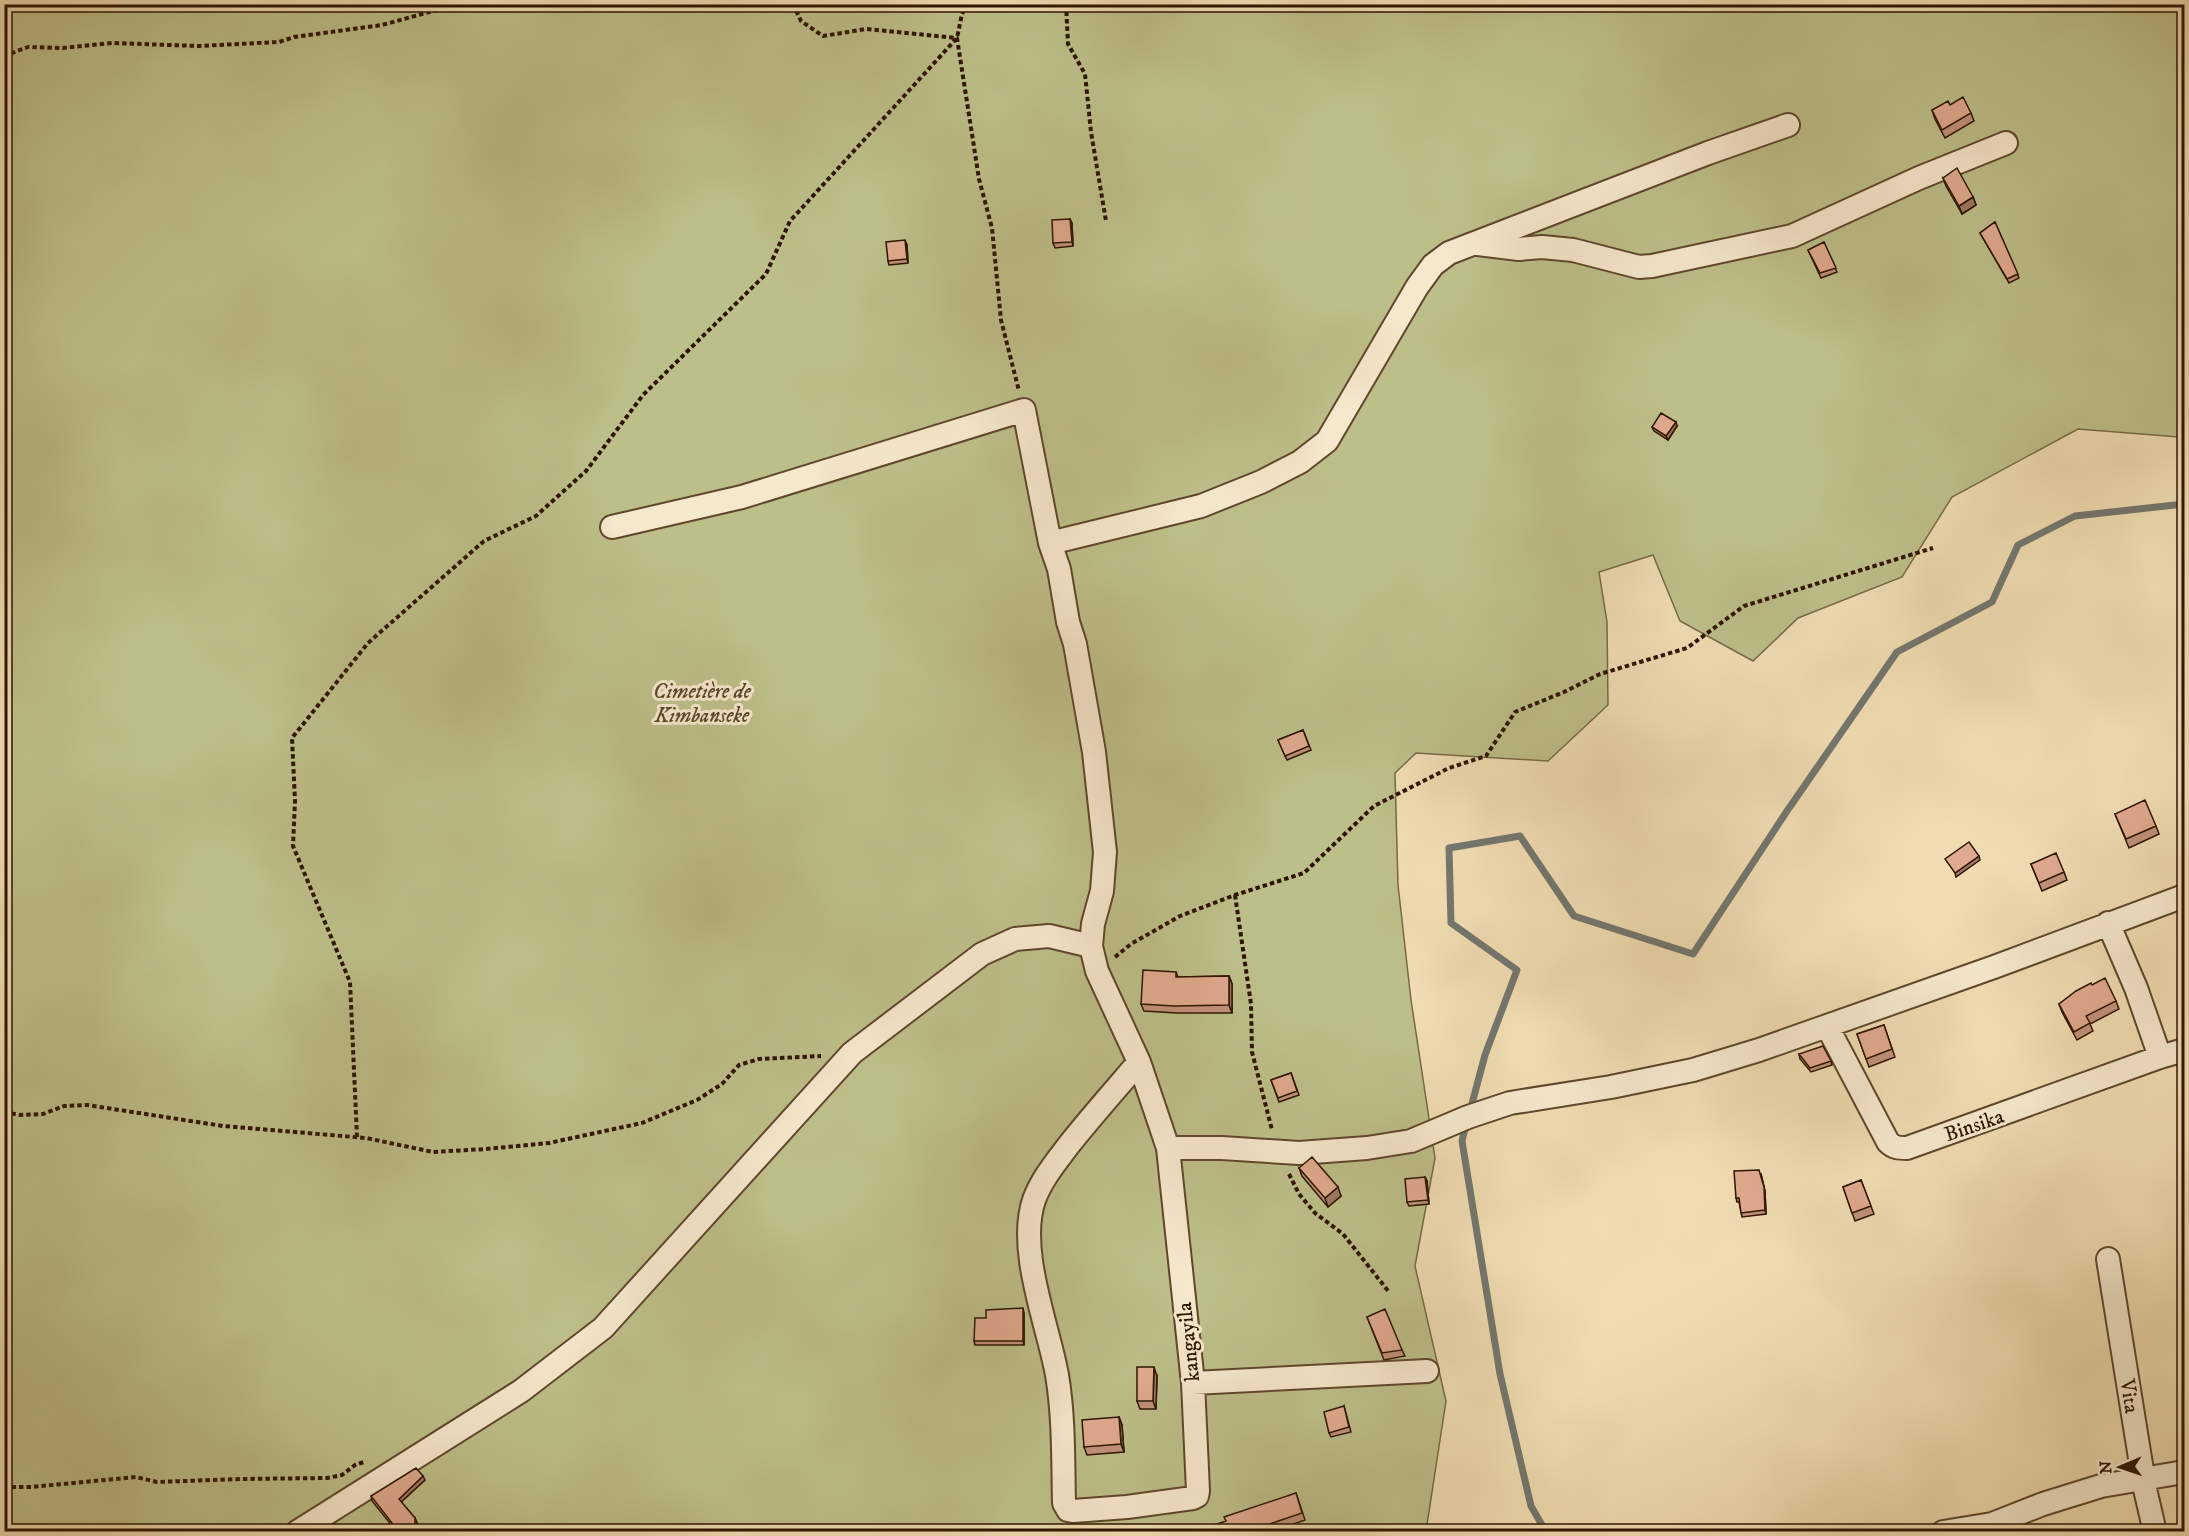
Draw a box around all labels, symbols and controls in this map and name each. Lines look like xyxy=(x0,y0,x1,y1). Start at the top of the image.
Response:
park label: Cimetière de Kimbanseke xyxy=(653,679,752,729)
street label: Binsika xyxy=(1941,1104,2008,1148)
street label: kangayila xyxy=(1172,1301,1206,1383)
street label: Vita xyxy=(2113,1376,2145,1415)
north arrow xyxy=(2090,1437,2150,1497)
text: N xyxy=(2096,1461,2116,1474)

